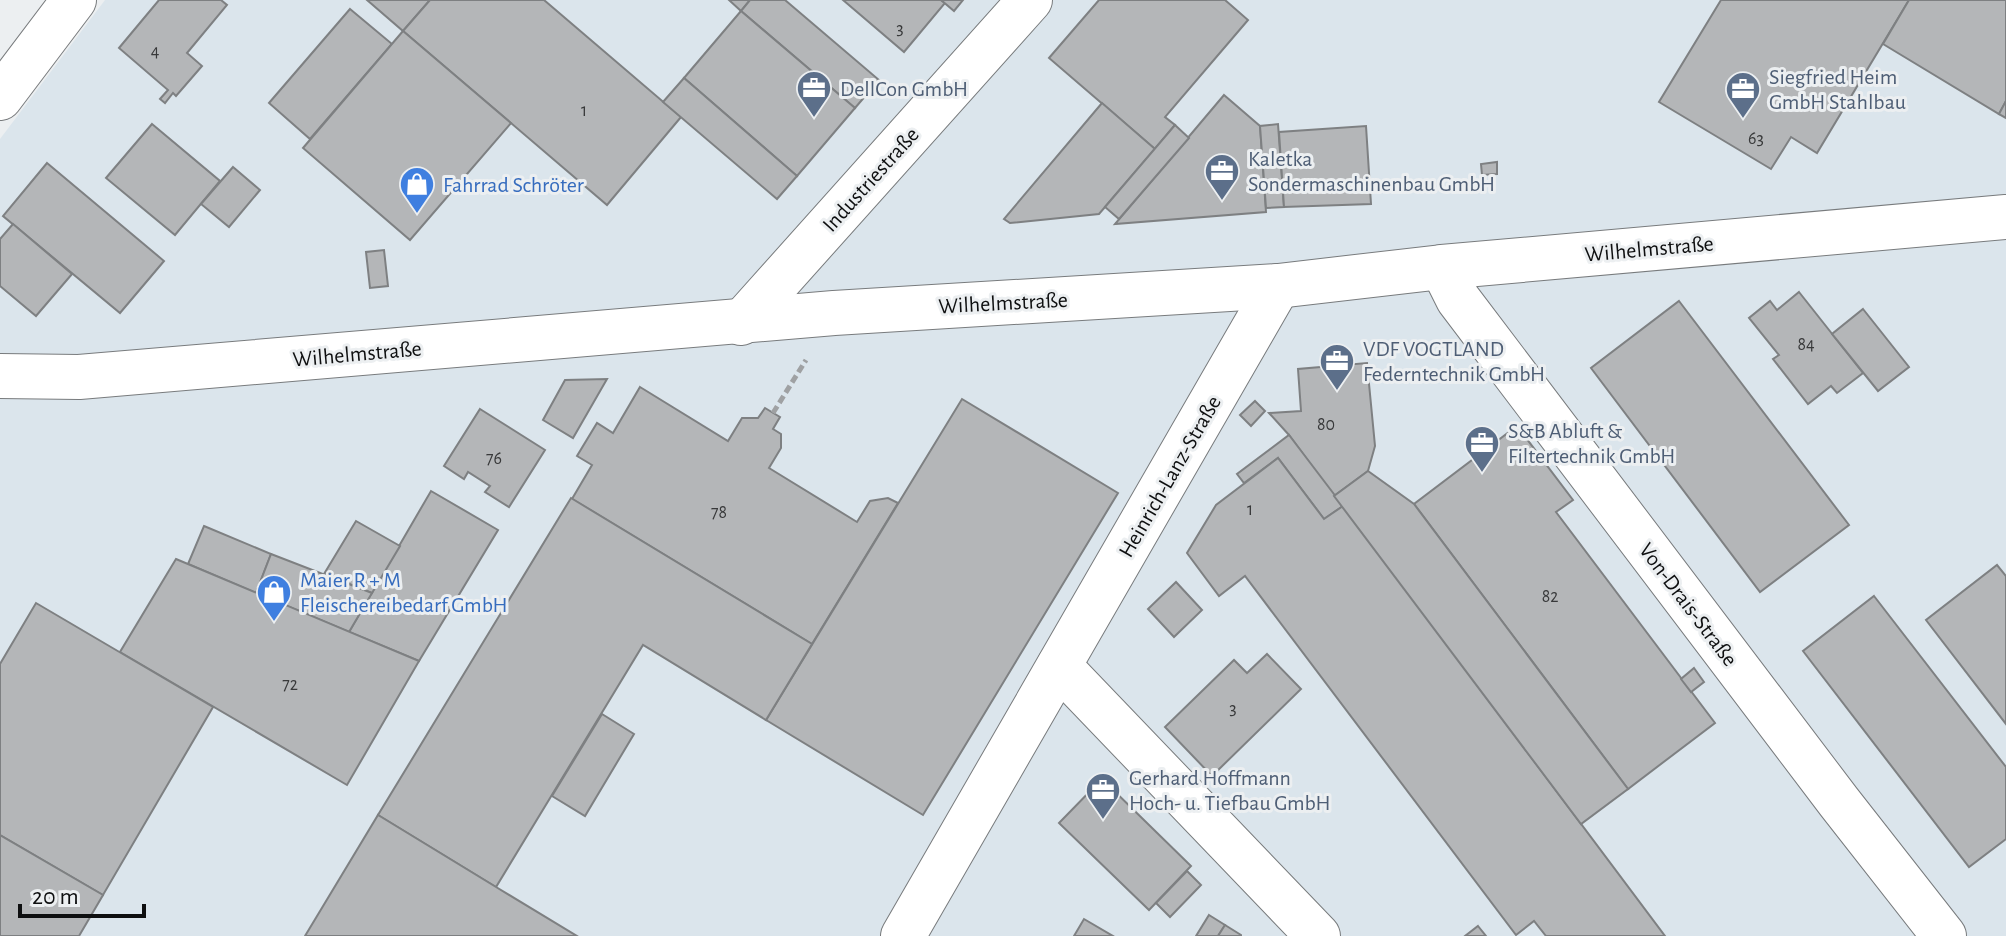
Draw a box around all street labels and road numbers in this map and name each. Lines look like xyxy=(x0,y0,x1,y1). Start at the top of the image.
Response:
street label: Industriestraße xyxy=(818,123,923,236)
street label: Wilhelmstraße xyxy=(1584,232,1715,266)
street label: Wilhelmstraße xyxy=(938,289,1068,317)
street label: Wilhelmstraße xyxy=(292,337,423,371)
street label: Heinrich-Lanz-Straße xyxy=(1115,392,1225,561)
street label: Von-Drais-Straße xyxy=(1635,539,1741,670)

